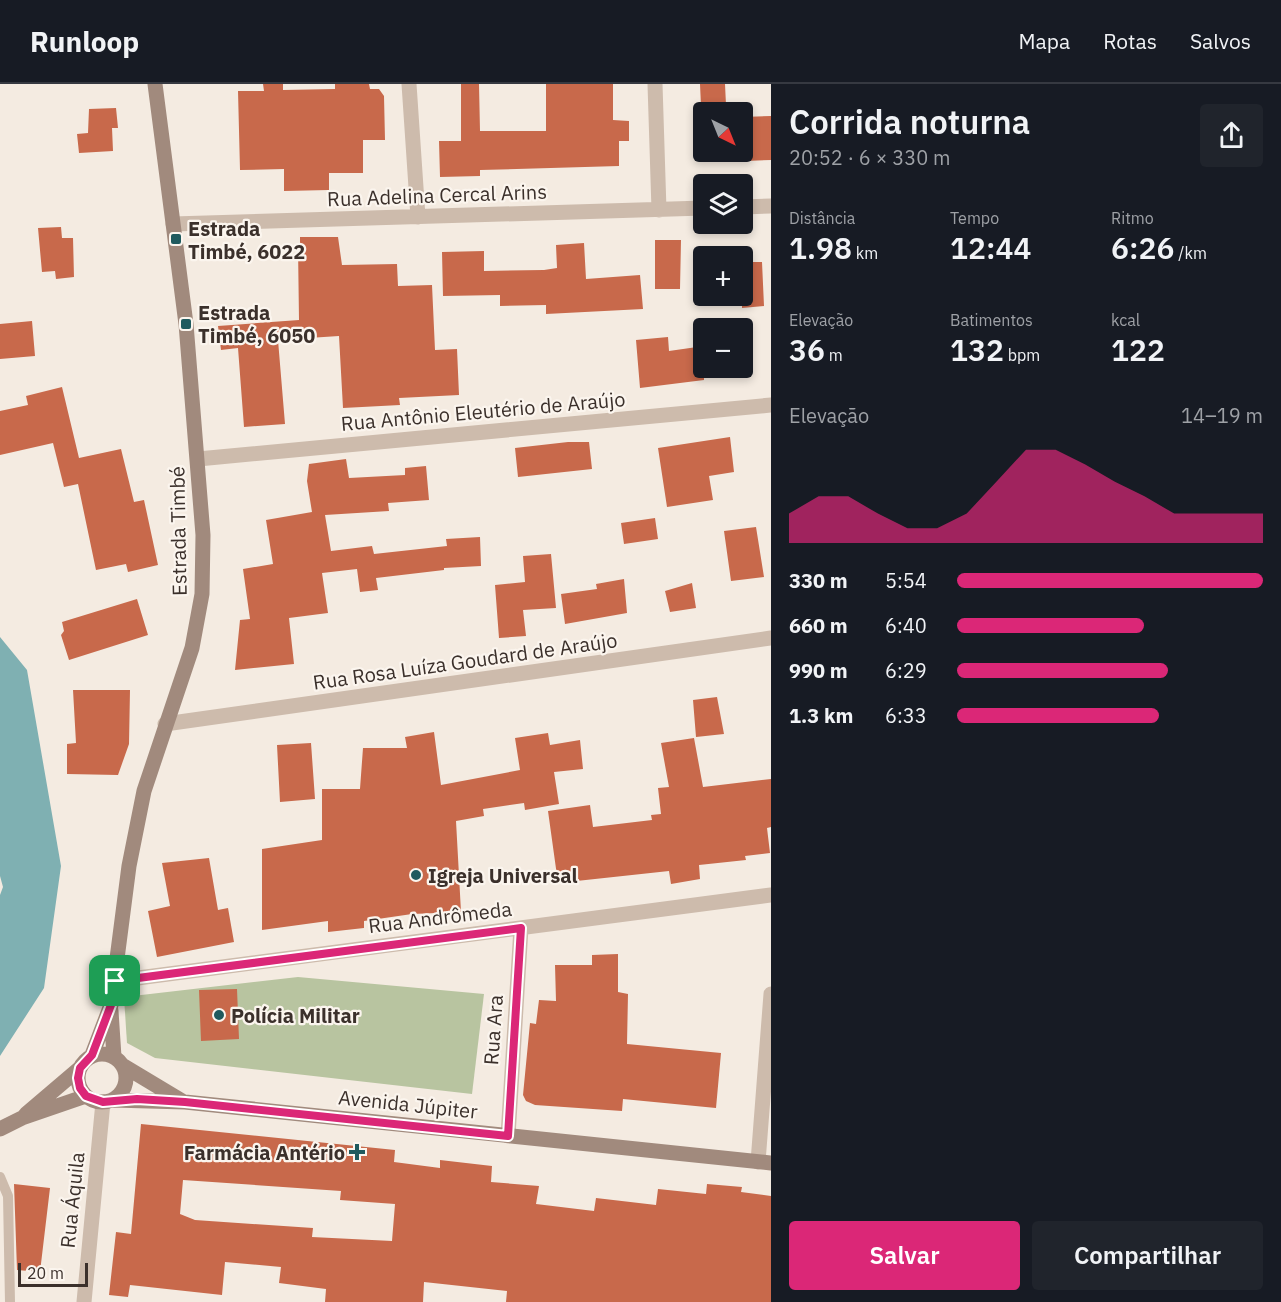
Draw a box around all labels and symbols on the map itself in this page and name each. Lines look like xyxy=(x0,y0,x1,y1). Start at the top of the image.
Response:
north arrow xyxy=(693,102,753,162)
street label: Rua Adelina Cercal Arins xyxy=(327,178,547,212)
place label: Estrada Timbé, 6022 xyxy=(188,215,305,265)
marker: Estrada Timbé, 6022 xyxy=(169,232,183,246)
place label: Estrada Timbé, 6050 xyxy=(198,299,315,349)
marker: Estrada Timbé, 6050 xyxy=(179,317,193,331)
street label: Rua Antônio Eleutério de Araújo xyxy=(340,385,626,437)
street label: Estrada Timbé xyxy=(163,466,193,596)
street label: Rua Rosa Luíza Goudard de Araújo xyxy=(311,626,619,696)
place label: Igreja Universal xyxy=(428,862,578,889)
marker: Igreja Universal xyxy=(409,868,423,882)
street label: Rua Andrômeda xyxy=(367,895,514,939)
pin xyxy=(89,955,140,1006)
street label: Rua Ara xyxy=(477,994,509,1066)
place label: Polícia Militar xyxy=(231,1002,360,1029)
marker: Polícia Militar xyxy=(212,1008,226,1022)
street label: Avenida Júpiter xyxy=(337,1083,479,1125)
place label: Farmácia Antério xyxy=(184,1139,345,1166)
marker: Farmácia Antério xyxy=(350,1145,364,1159)
street label: Rua Áquila xyxy=(54,1150,91,1249)
scale bar xyxy=(18,1260,88,1288)

